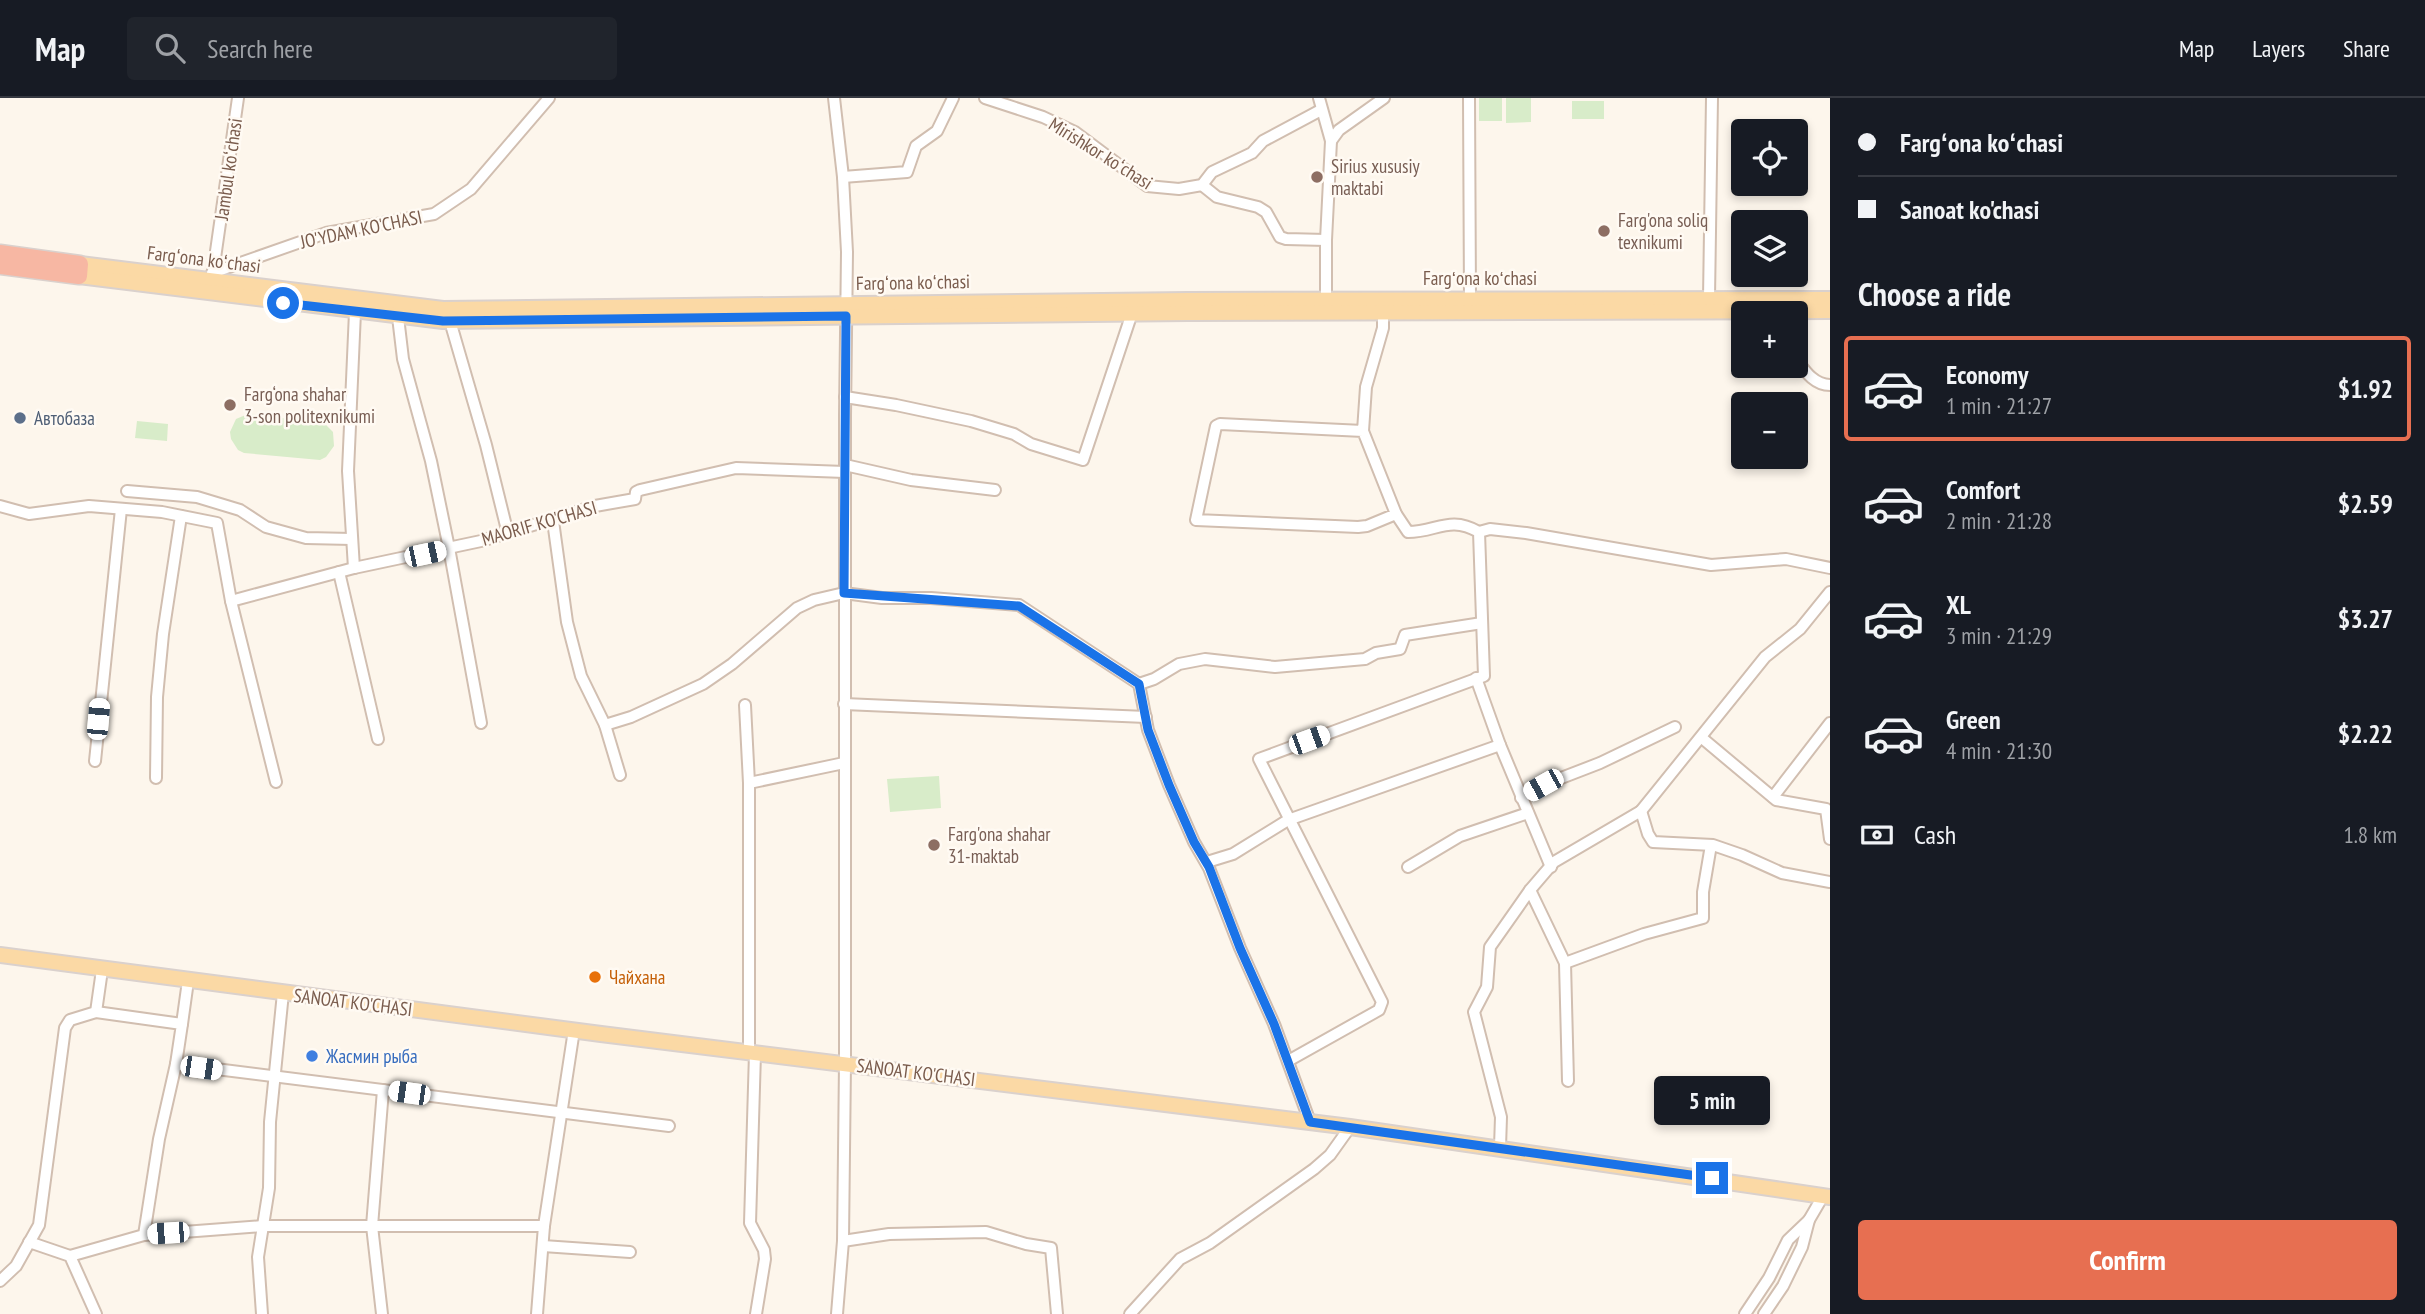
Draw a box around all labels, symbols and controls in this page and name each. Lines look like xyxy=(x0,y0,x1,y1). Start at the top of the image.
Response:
search box xyxy=(127,17,617,80)
text: Map xyxy=(35,27,85,70)
icon: search xyxy=(151,29,189,67)
text: Search here xyxy=(207,32,313,65)
text: Map xyxy=(2179,33,2214,64)
text: Layers xyxy=(2252,33,2305,64)
text: Share xyxy=(2343,33,2390,64)
street label: Mirishkor koʻchasi xyxy=(1045,112,1157,194)
street label: Jambul koʻchasi xyxy=(209,117,247,222)
map controls xyxy=(1731,119,1808,469)
button: locate xyxy=(1731,119,1808,196)
text: Fargʻona koʻchasi xyxy=(1900,126,2063,159)
place label: Sirius xususiy maktabi xyxy=(1331,154,1421,200)
marker: Sirius xususiy maktabi xyxy=(1309,169,1325,185)
text: Sanoat ko'chasi xyxy=(1900,193,2039,226)
street label: JO'YDAM KO'CHASI xyxy=(297,204,424,254)
place label: Farg'ona soliq texnikumi xyxy=(1618,208,1708,254)
button: layers xyxy=(1731,210,1808,287)
marker: Farg'ona soliq texnikumi xyxy=(1596,223,1612,239)
street label: Fargʻona koʻchasi xyxy=(146,240,262,278)
street label: Fargʻona koʻchasi xyxy=(1423,266,1537,290)
street label: Fargʻona koʻchasi xyxy=(856,269,970,295)
text: Choose a ride xyxy=(1858,273,2011,315)
route start xyxy=(267,287,299,319)
button: + xyxy=(1731,301,1808,378)
icon: car xyxy=(1862,357,1925,420)
text: Economy xyxy=(1946,358,2028,391)
text: $1.92 xyxy=(2338,372,2393,405)
place label: Farg‘ona shahar 3-son politexnikumi xyxy=(244,382,375,428)
text: 1 min · 21:27 xyxy=(1946,391,2052,420)
button: − xyxy=(1731,392,1808,469)
marker: Farg‘ona shahar 3-son politexnikumi xyxy=(222,397,238,413)
place label: Автобаза xyxy=(34,406,95,430)
marker: Автобаза xyxy=(12,410,28,426)
icon: car xyxy=(1862,472,1925,535)
text: Comfort xyxy=(1946,473,2020,506)
text: $2.59 xyxy=(2338,487,2393,520)
street label: MAORIF KO'CHASI xyxy=(479,495,599,551)
text: 2 min · 21:28 xyxy=(1946,506,2052,535)
car xyxy=(403,539,448,569)
icon: car xyxy=(1862,587,1925,650)
text: XL xyxy=(1946,588,1971,621)
text: $3.27 xyxy=(2338,602,2393,635)
text: 3 min · 21:29 xyxy=(1946,621,2052,650)
car xyxy=(86,697,111,741)
icon: car xyxy=(1862,702,1925,765)
text: Green xyxy=(1946,703,2001,736)
text: $2.22 xyxy=(2338,717,2393,750)
car xyxy=(1286,723,1333,757)
text: 4 min · 21:30 xyxy=(1946,736,2052,765)
car xyxy=(1520,766,1567,804)
icon: cash xyxy=(1858,816,1896,854)
text: Cash xyxy=(1914,818,1956,851)
text: 1.8 km xyxy=(2343,820,2397,849)
place label: Farg'ona shahar 31-maktab xyxy=(948,822,1051,868)
marker: Farg'ona shahar 31-maktab xyxy=(926,837,942,853)
place label: Чайхана xyxy=(609,965,665,989)
marker: Чайхана xyxy=(587,969,603,985)
street label: SANOAT KO'CHASI xyxy=(292,983,414,1021)
place label: Жасмин рыба xyxy=(325,1044,418,1068)
marker: Жасмин рыба xyxy=(304,1048,320,1064)
street label: SANOAT KO'CHASI xyxy=(855,1053,977,1091)
car xyxy=(179,1055,224,1081)
callout: 5 min xyxy=(1654,1076,1770,1126)
car xyxy=(387,1080,432,1106)
text: 5 min xyxy=(1689,1086,1735,1115)
route end xyxy=(1696,1162,1728,1194)
button: Confirm xyxy=(1858,1220,2397,1300)
car xyxy=(147,1221,190,1245)

